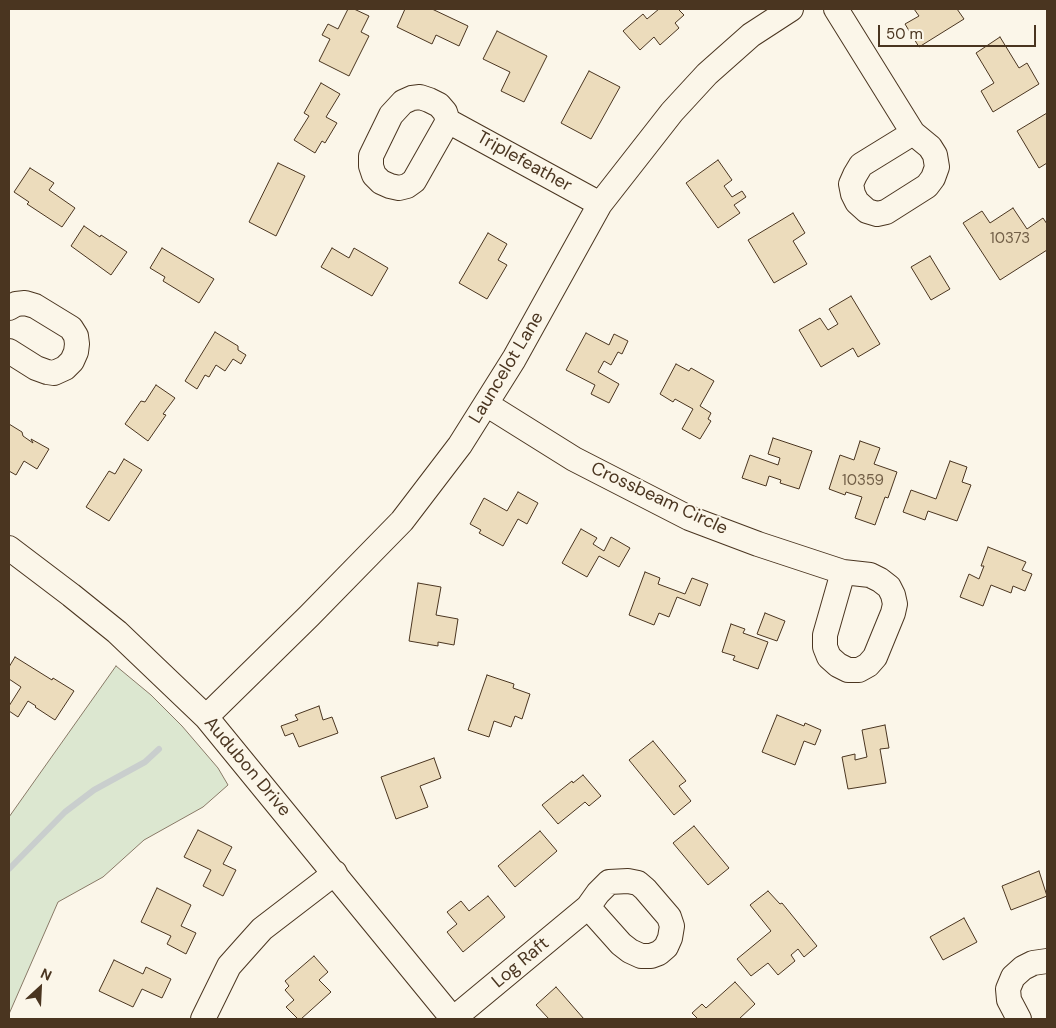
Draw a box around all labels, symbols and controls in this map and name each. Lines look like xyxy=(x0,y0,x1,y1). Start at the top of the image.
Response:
scale bar xyxy=(881,15,1038,47)
text: 50 m xyxy=(886,24,923,44)
street label: Triplefeather xyxy=(473,127,575,197)
house number: 10373 xyxy=(990,230,1030,248)
street label: Launcelot Lane xyxy=(465,308,549,428)
street label: Crossbeam Circle xyxy=(587,458,731,540)
house number: 10359 xyxy=(842,472,884,490)
street label: Audubon Drive xyxy=(199,713,295,821)
street label: Log Raft xyxy=(488,933,554,993)
north arrow xyxy=(15,963,65,1013)
text: N xyxy=(38,964,55,985)

